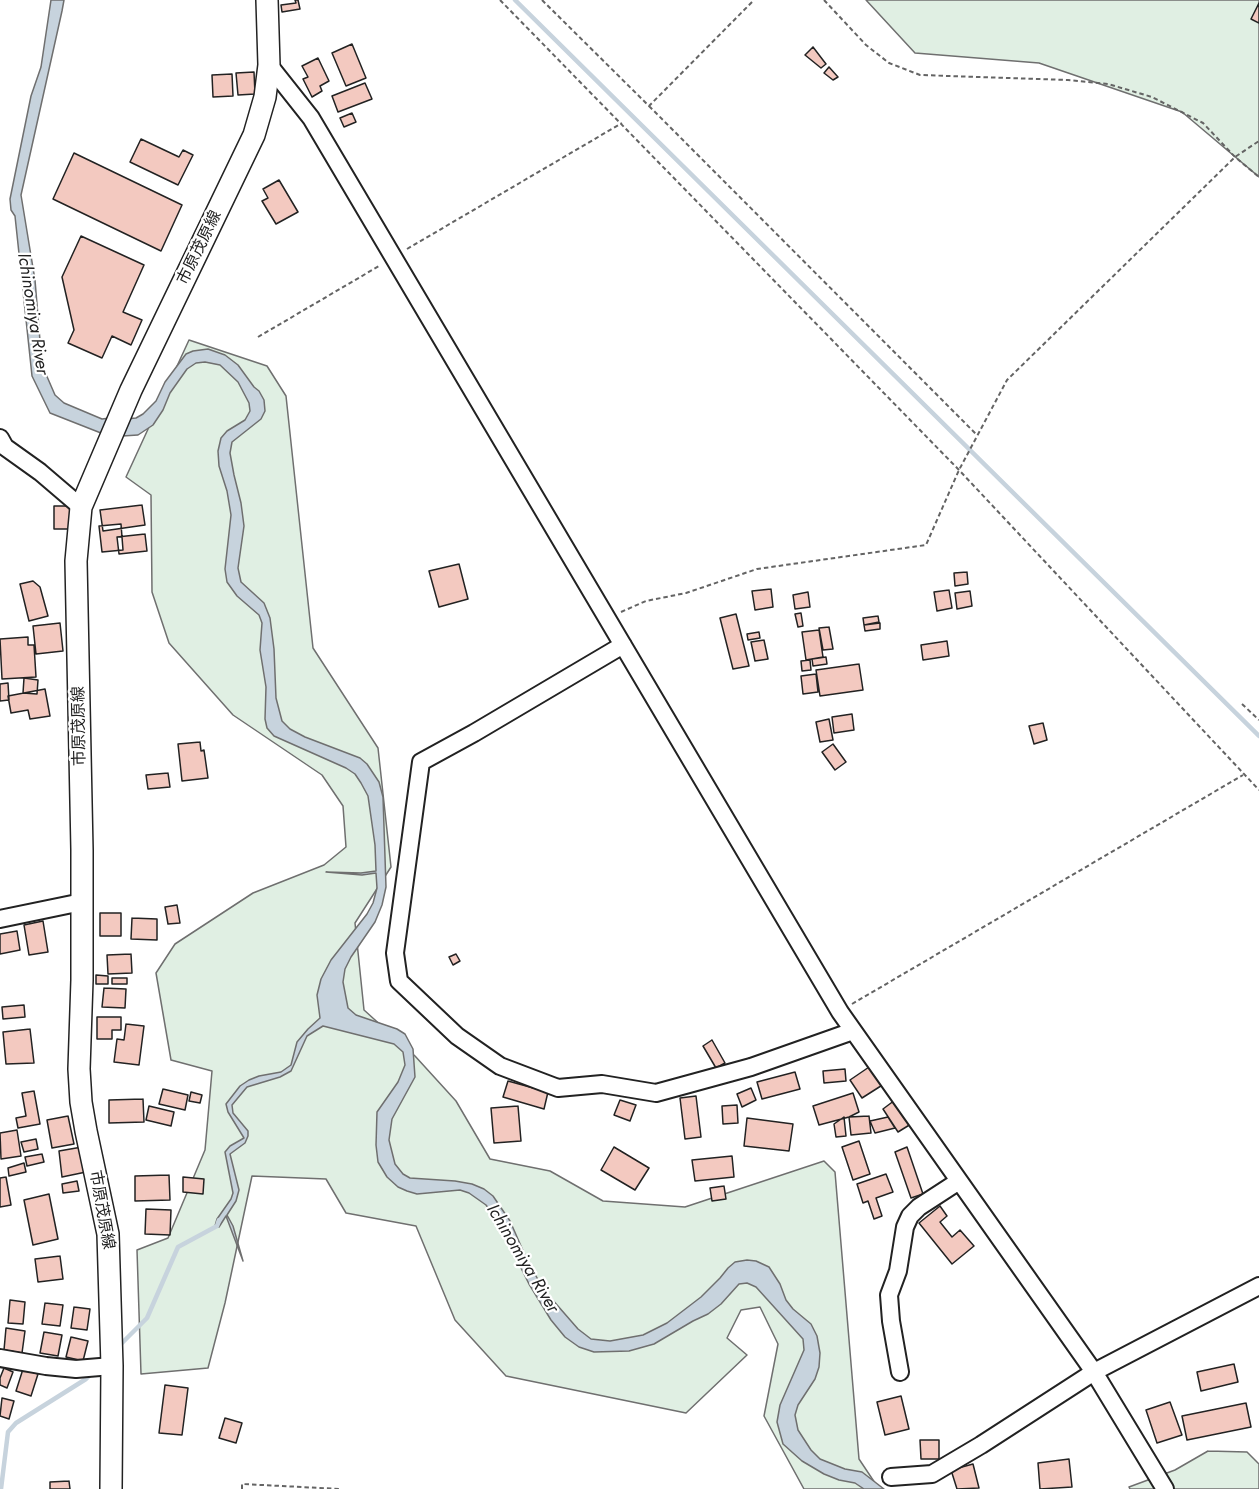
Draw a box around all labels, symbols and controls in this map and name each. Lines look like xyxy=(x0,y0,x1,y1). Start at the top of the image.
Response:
street label: 市原茂原線 xyxy=(174,208,226,288)
water label: Ichinomiya River xyxy=(12,252,52,376)
street label: 市原茂原線 xyxy=(70,686,90,766)
street label: 市原茂原線 xyxy=(85,1169,117,1251)
water label: Ichinomiya River xyxy=(481,1201,563,1317)

